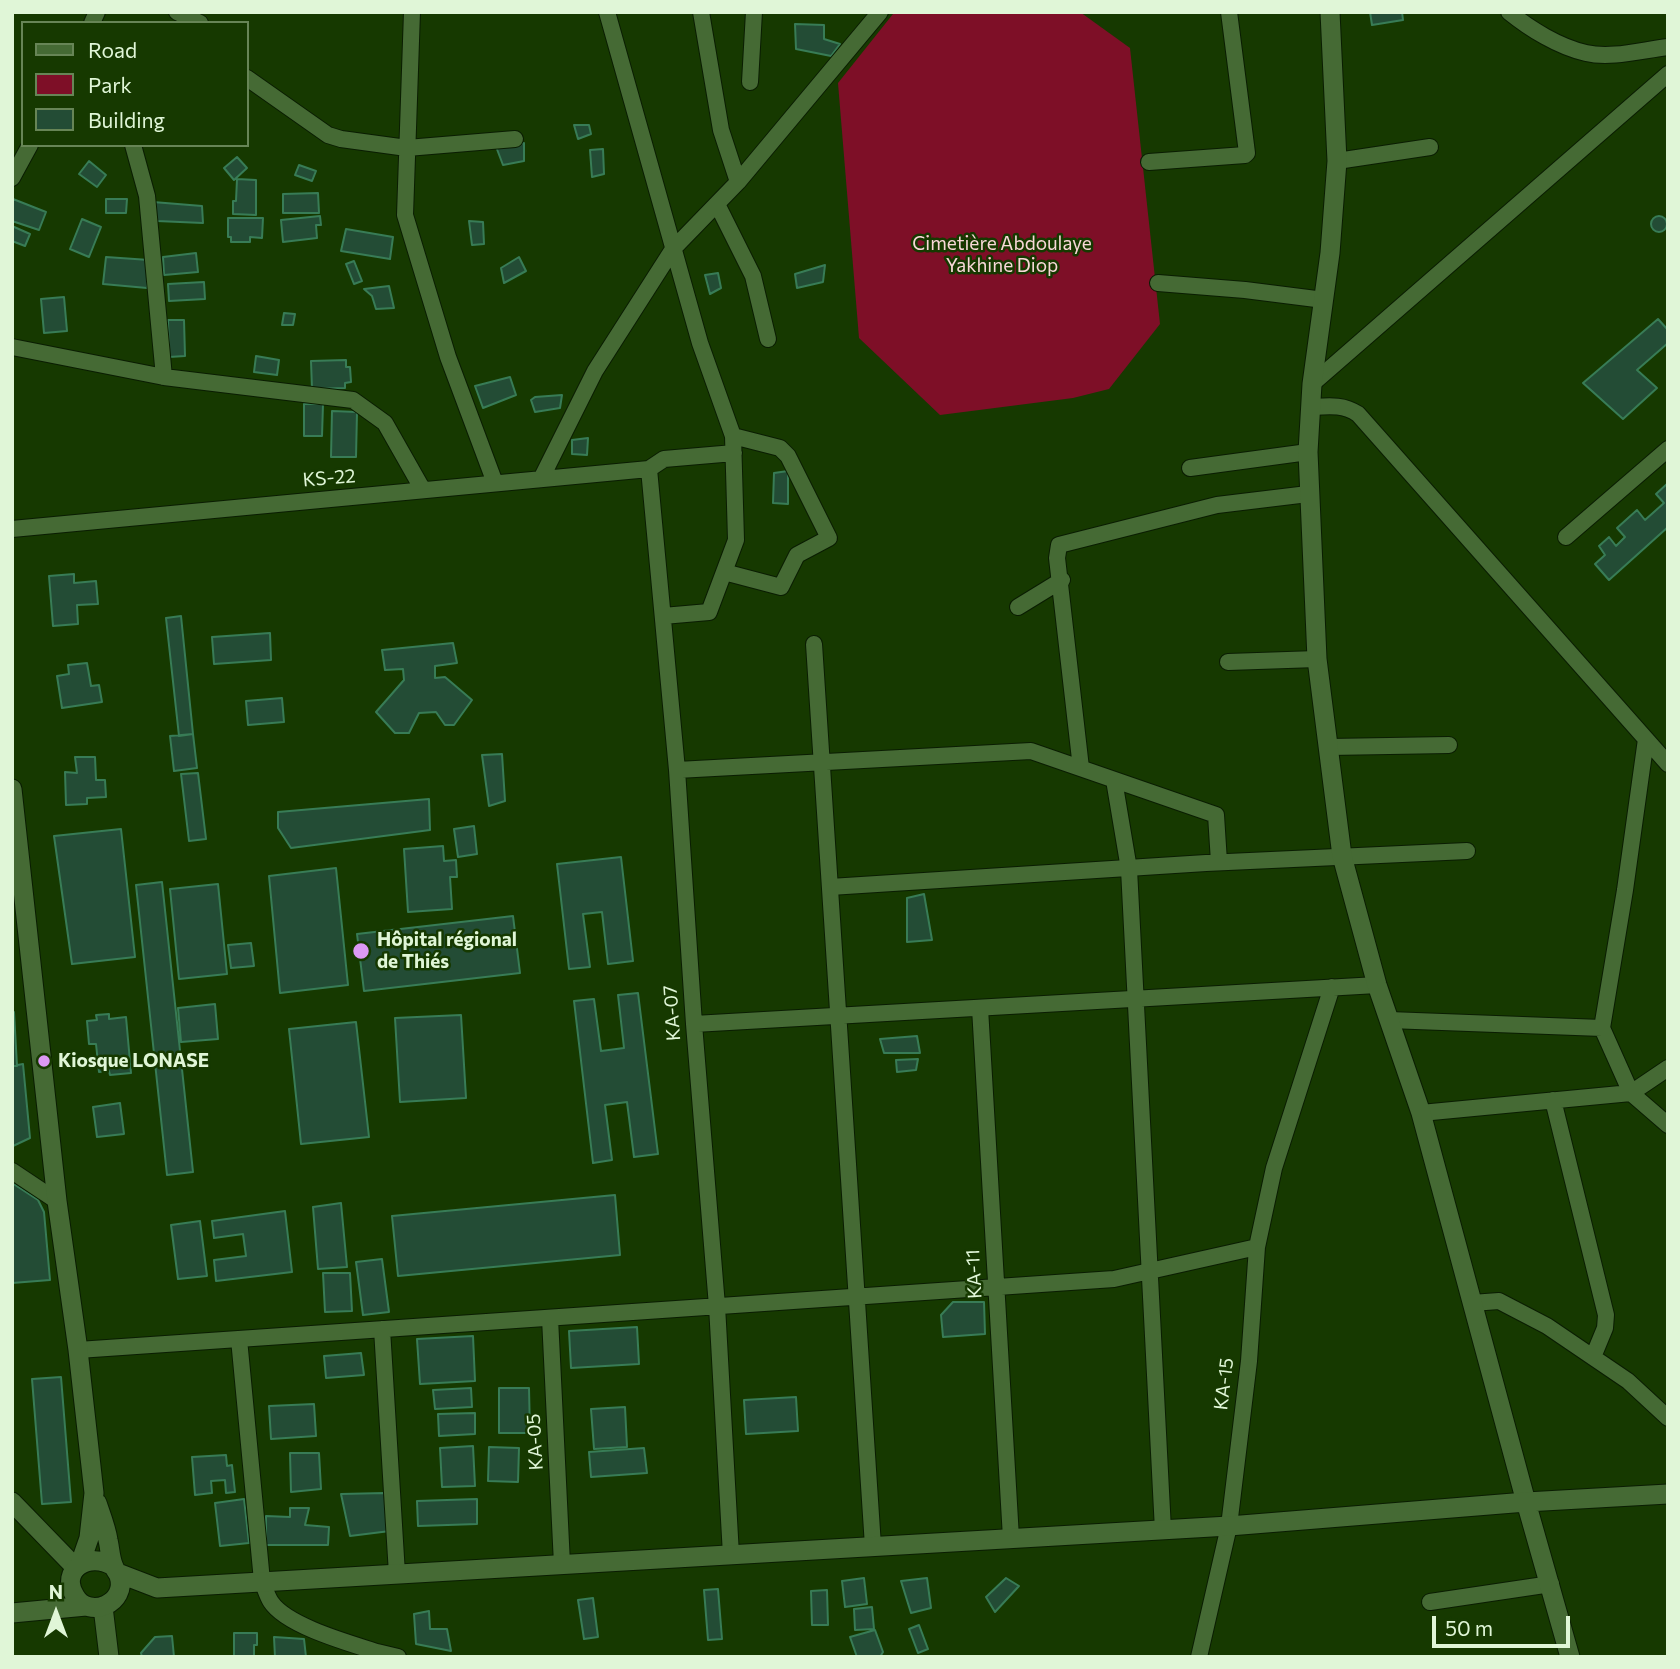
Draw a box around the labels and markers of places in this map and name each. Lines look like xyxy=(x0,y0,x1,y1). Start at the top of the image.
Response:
place label: Hôpital régional de Thiés xyxy=(377,929,517,973)
marker: Hôpital régional de Thiés xyxy=(351,941,371,961)
place label: Kiosque LONASE xyxy=(58,1050,209,1072)
marker: Kiosque LONASE xyxy=(36,1053,52,1069)

